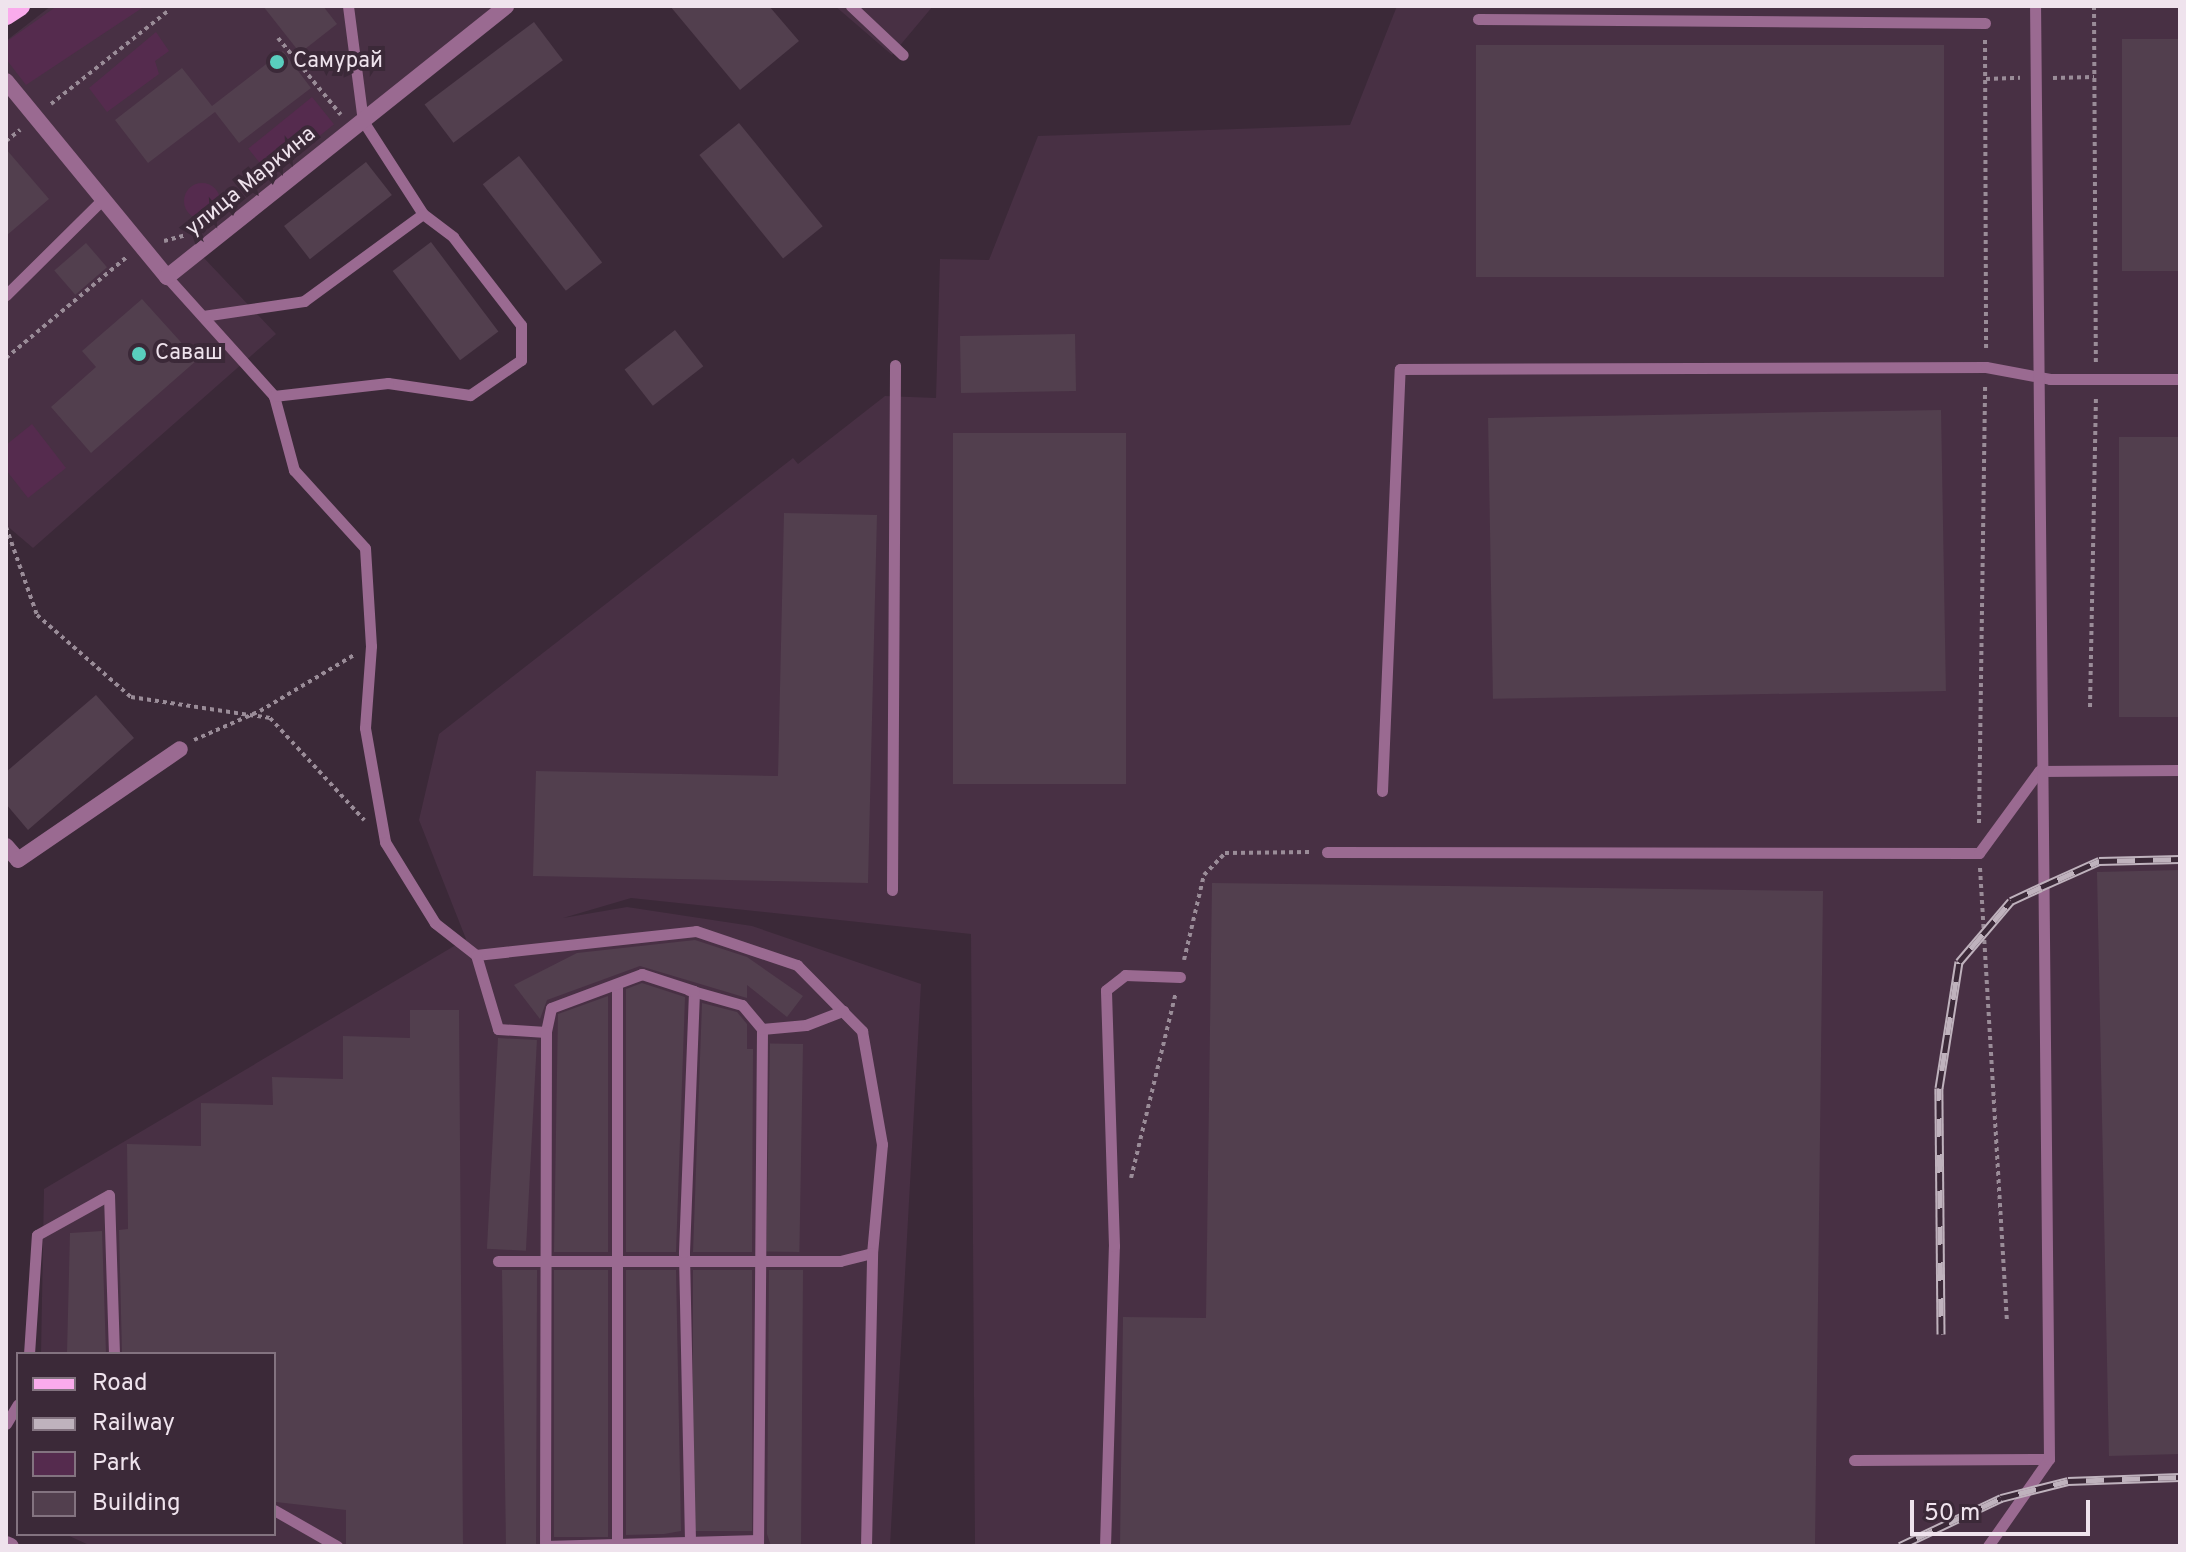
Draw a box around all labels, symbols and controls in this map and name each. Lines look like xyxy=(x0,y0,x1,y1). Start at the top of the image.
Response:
place label: Самурай xyxy=(293,49,383,75)
marker: Самурай xyxy=(268,53,286,71)
street label: улица Маркина xyxy=(180,121,322,243)
place label: Саваш xyxy=(155,341,223,367)
marker: Саваш xyxy=(130,345,148,363)
legend xyxy=(16,1352,276,1536)
text: Road xyxy=(92,1369,148,1399)
text: Railway xyxy=(92,1409,175,1439)
text: Park xyxy=(92,1449,142,1479)
scale bar xyxy=(1914,1484,2094,1534)
text: Building xyxy=(92,1489,181,1519)
text: 50 m xyxy=(1924,1499,1980,1529)

